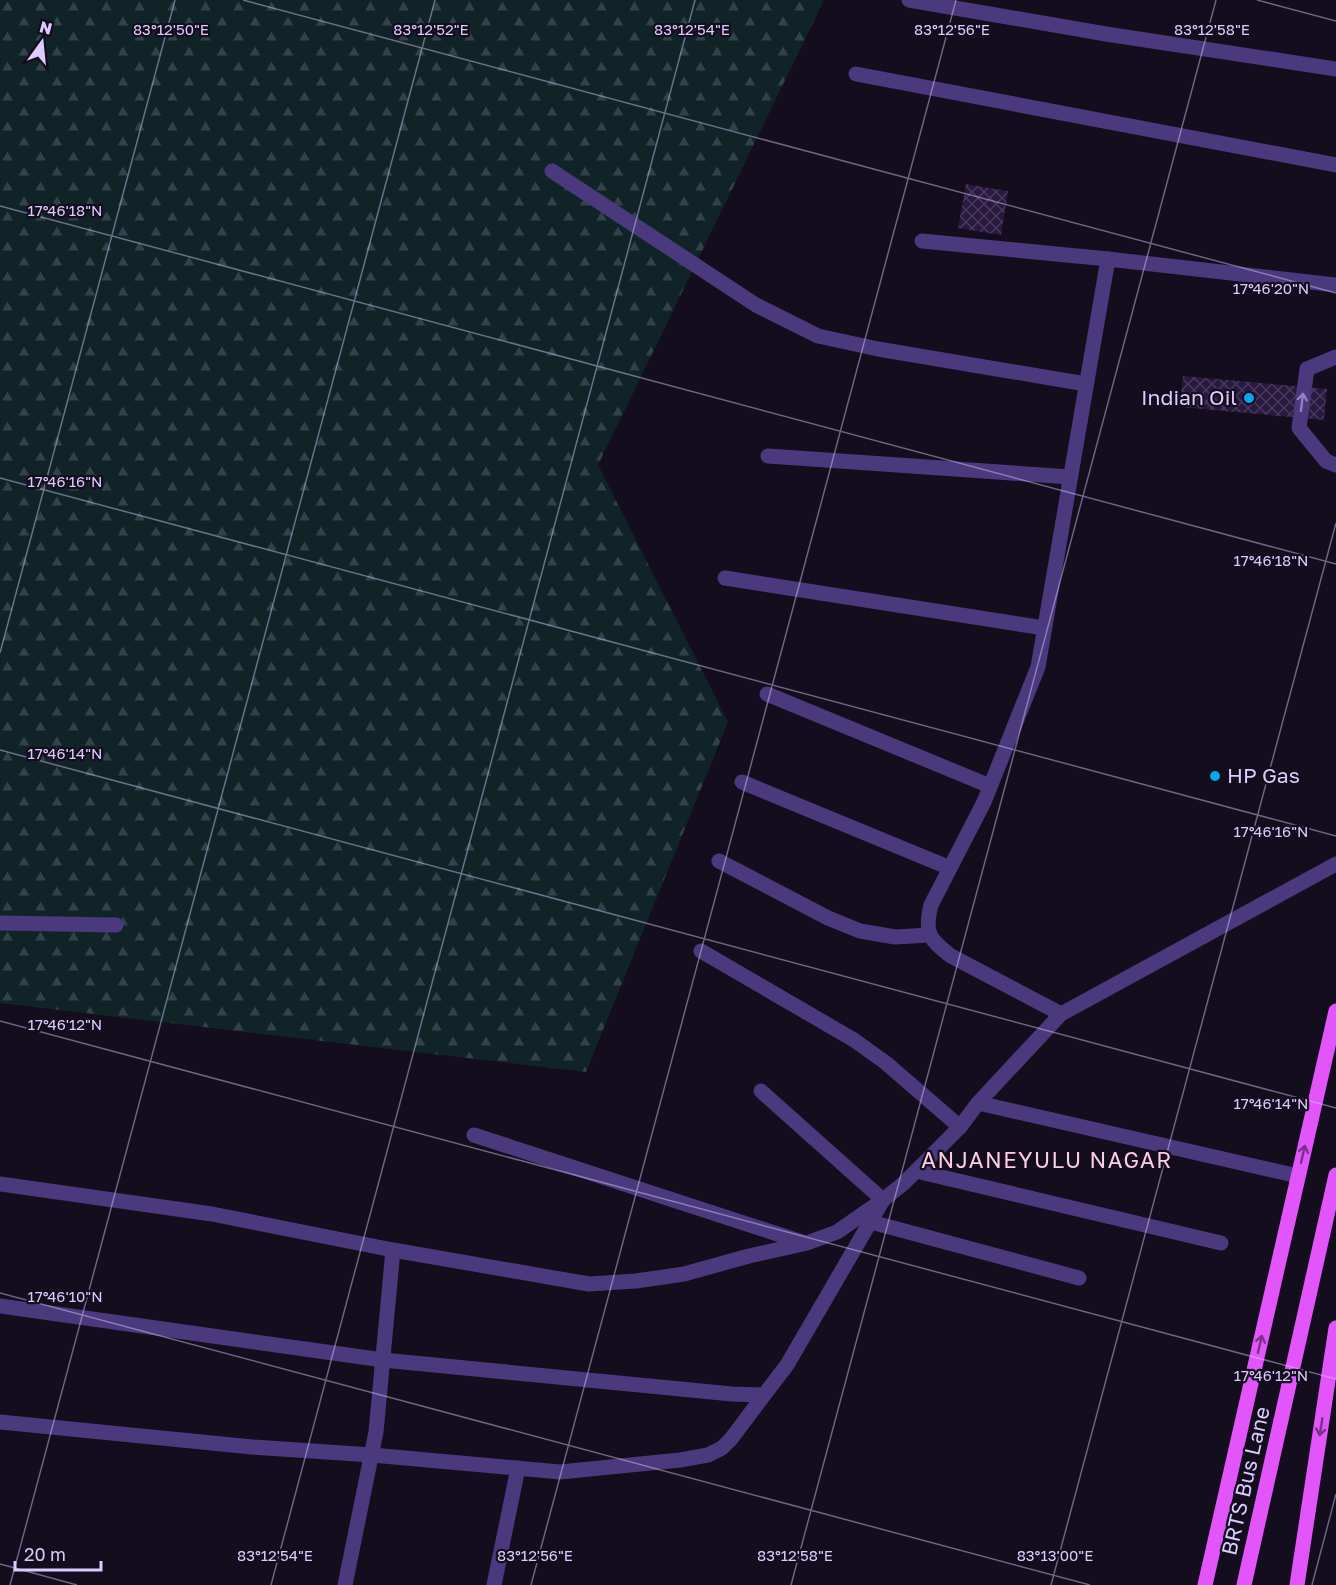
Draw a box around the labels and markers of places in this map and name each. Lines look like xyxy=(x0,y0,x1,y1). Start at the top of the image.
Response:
place label: Indian Oil xyxy=(1141,384,1237,410)
marker: Indian Oil xyxy=(1242,391,1256,405)
place label: HP Gas xyxy=(1227,762,1300,788)
marker: HP Gas xyxy=(1208,769,1222,783)

